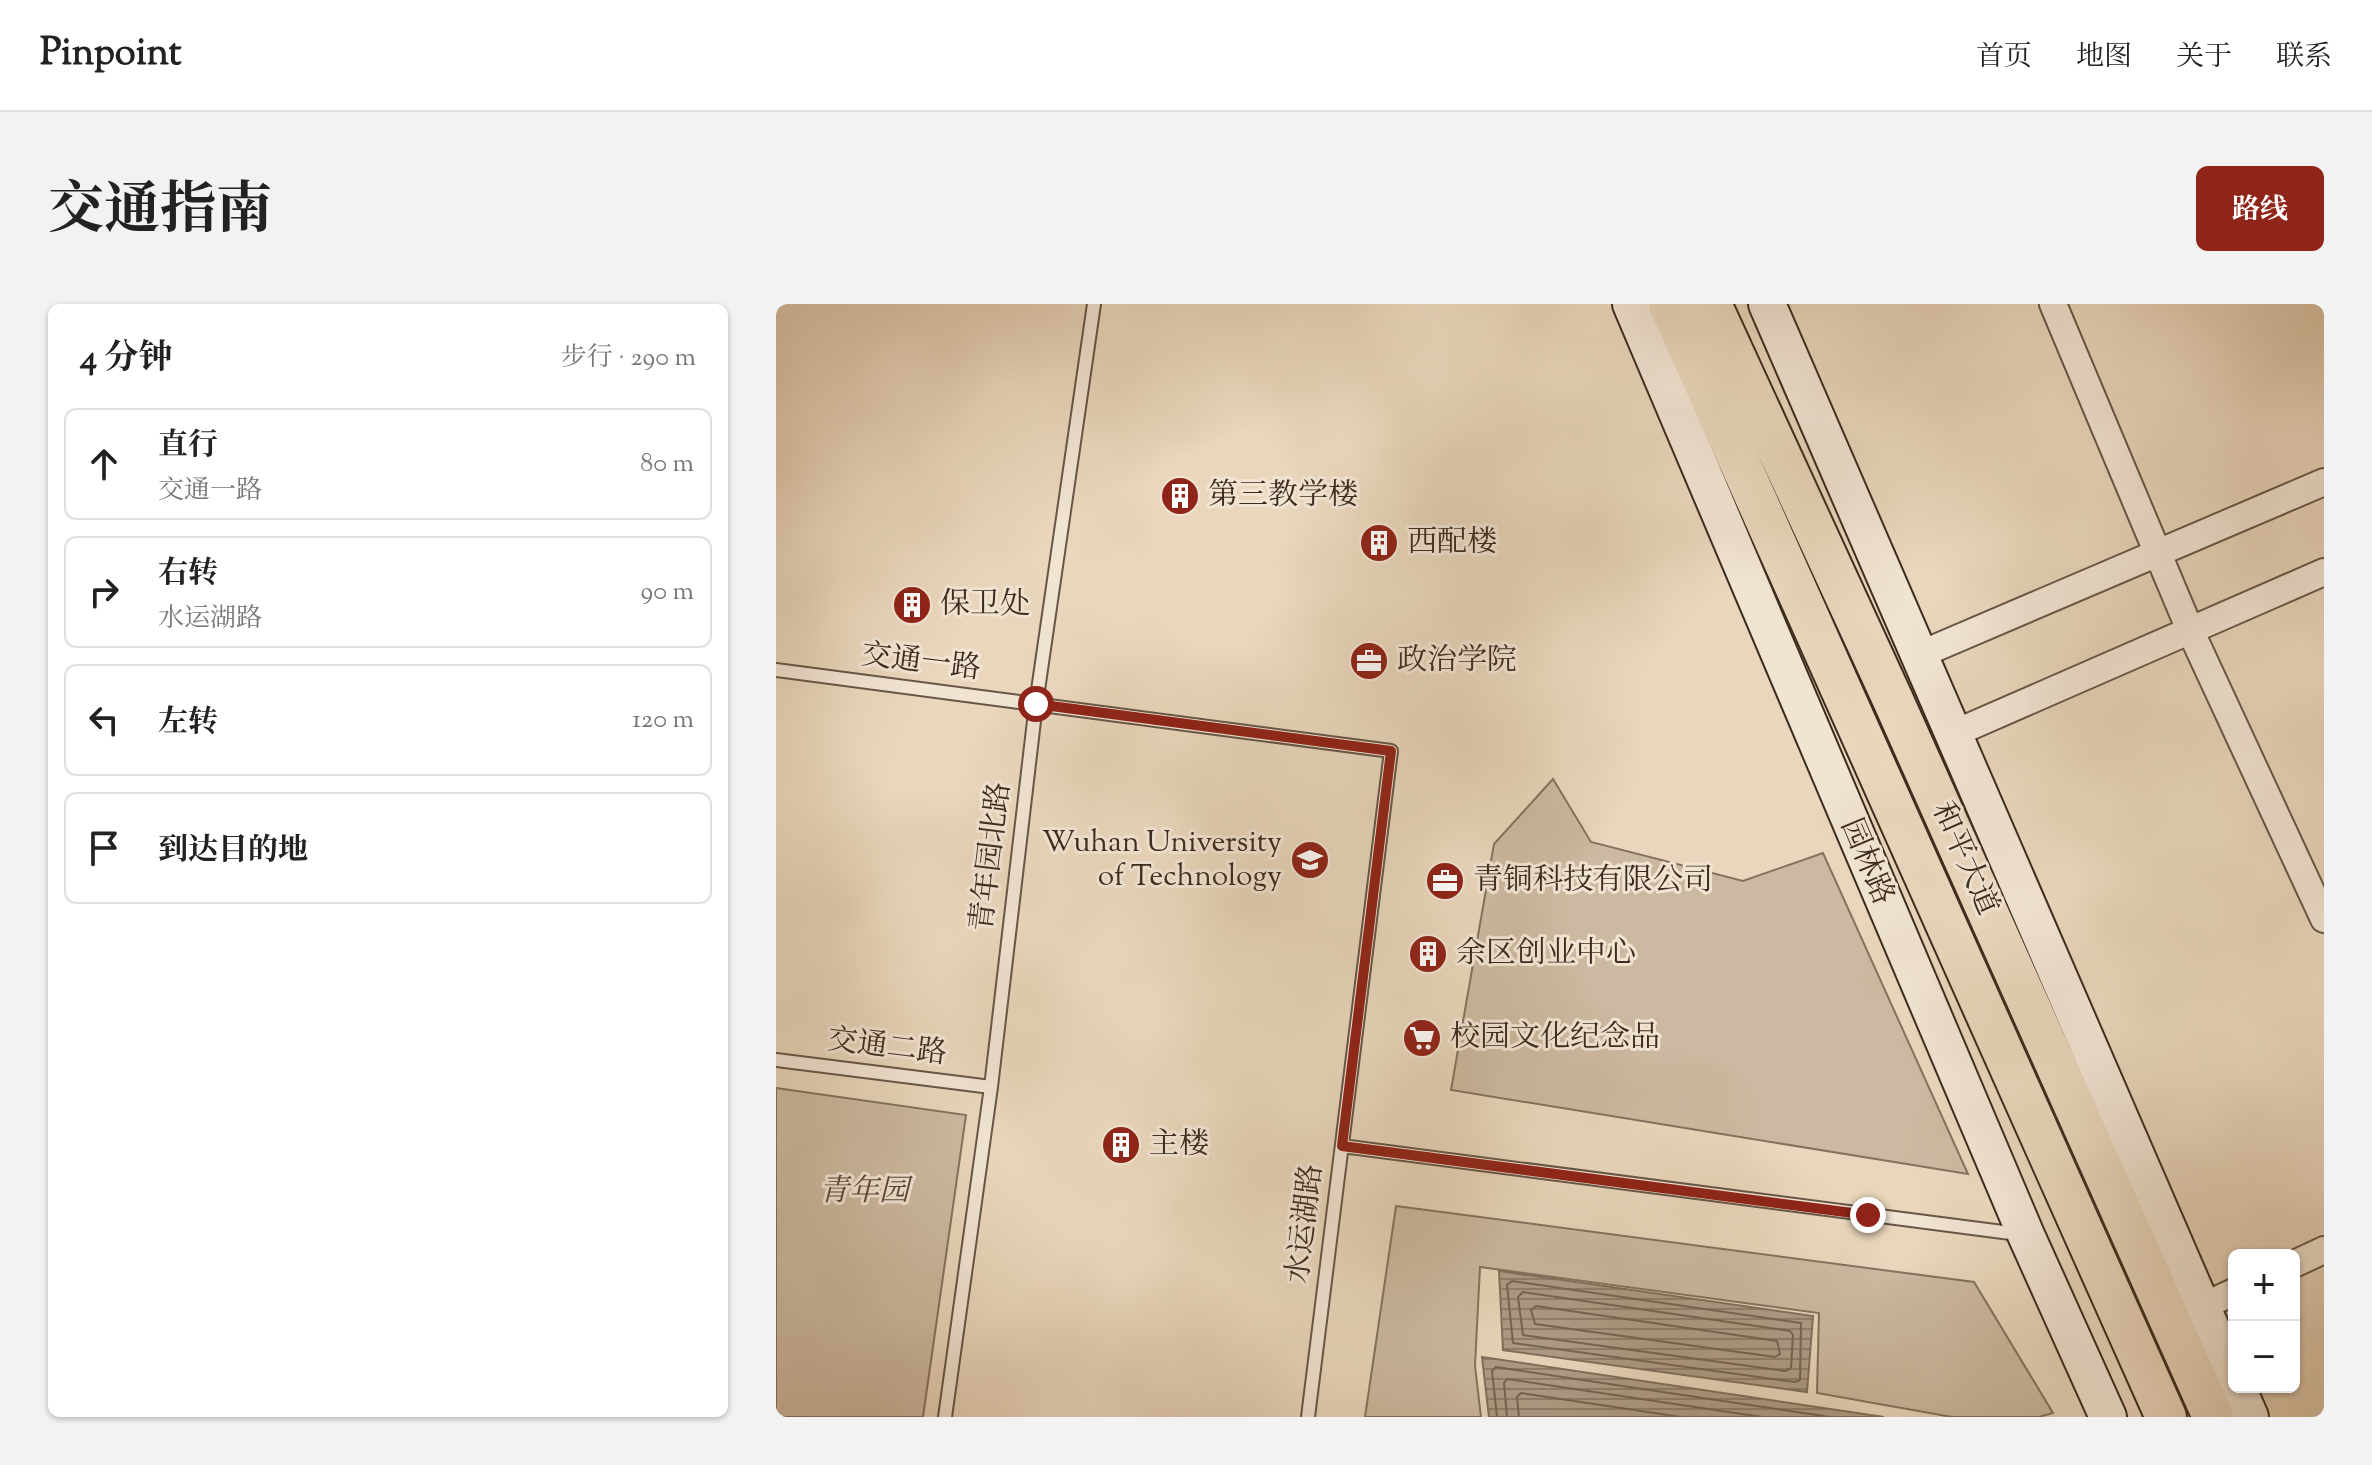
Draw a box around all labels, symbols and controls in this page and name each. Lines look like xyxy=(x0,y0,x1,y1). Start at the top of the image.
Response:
text: Pinpoint xyxy=(40,28,182,82)
text: 首页 xyxy=(1976,38,2032,78)
text: 地图 xyxy=(2076,38,2132,78)
text: 关于 xyxy=(2176,38,2232,78)
text: 联系 xyxy=(2276,38,2332,78)
button: 路线 xyxy=(2196,166,2324,251)
text: 交通指南 xyxy=(48,173,272,254)
text: 4 分钟 xyxy=(80,335,172,384)
text: 步行 · 290 m xyxy=(561,340,696,377)
text: 直行 xyxy=(158,425,218,468)
icon: ahead xyxy=(82,442,126,486)
text: 80 m xyxy=(640,446,694,483)
text: 交通一路 xyxy=(158,473,262,510)
building icon: 第三教学楼 xyxy=(1159,475,1201,517)
place label: 第三教学楼 xyxy=(1208,475,1358,518)
building icon: 西配楼 xyxy=(1358,522,1400,564)
place label: 西配楼 xyxy=(1407,522,1497,565)
text: 右转 xyxy=(158,553,218,596)
icon: right xyxy=(82,570,126,614)
text: 90 m xyxy=(641,574,694,611)
building icon: 保卫处 xyxy=(891,584,933,626)
place label: 保卫处 xyxy=(940,584,1030,627)
text: 水运湖路 xyxy=(158,601,262,638)
street label: 交通一路 xyxy=(859,634,983,692)
office icon: 政治学院 xyxy=(1348,640,1390,682)
place label: 政治学院 xyxy=(1397,640,1517,683)
route start xyxy=(1018,686,1054,722)
icon: left xyxy=(82,698,126,742)
text: 左转 xyxy=(158,702,218,745)
text: 120 m xyxy=(632,702,694,739)
street label: 青年园北路 xyxy=(962,780,1022,934)
street label: 和平大道 xyxy=(1920,795,2008,923)
street label: 园林路 xyxy=(1829,812,1903,912)
place label: Wuhan University of Technology xyxy=(1042,822,1282,899)
icon: arrive xyxy=(82,826,126,870)
text: 到达目的地 xyxy=(158,830,308,873)
school or university icon: Wuhan University of Technology xyxy=(1289,839,1331,881)
office icon: 青铜科技有限公司 xyxy=(1424,860,1466,902)
place label: 青铜科技有限公司 xyxy=(1473,860,1713,903)
building icon: 余区创业中心 xyxy=(1407,933,1449,975)
place label: 余区创业中心 xyxy=(1456,933,1636,976)
supermarket icon: 校园文化纪念品 xyxy=(1401,1017,1443,1059)
place label: 校园文化纪念品 xyxy=(1450,1017,1660,1060)
street label: 交通二路 xyxy=(825,1019,949,1077)
building icon: 主楼 xyxy=(1100,1124,1142,1166)
place label: 主楼 xyxy=(1149,1124,1209,1167)
street label: 水运湖路 xyxy=(1277,1162,1335,1286)
park label: 青年园 xyxy=(819,1171,913,1214)
route end xyxy=(1850,1197,1886,1233)
map controls xyxy=(2228,1249,2300,1393)
button: + xyxy=(2228,1249,2300,1321)
button: − xyxy=(2228,1321,2300,1393)

